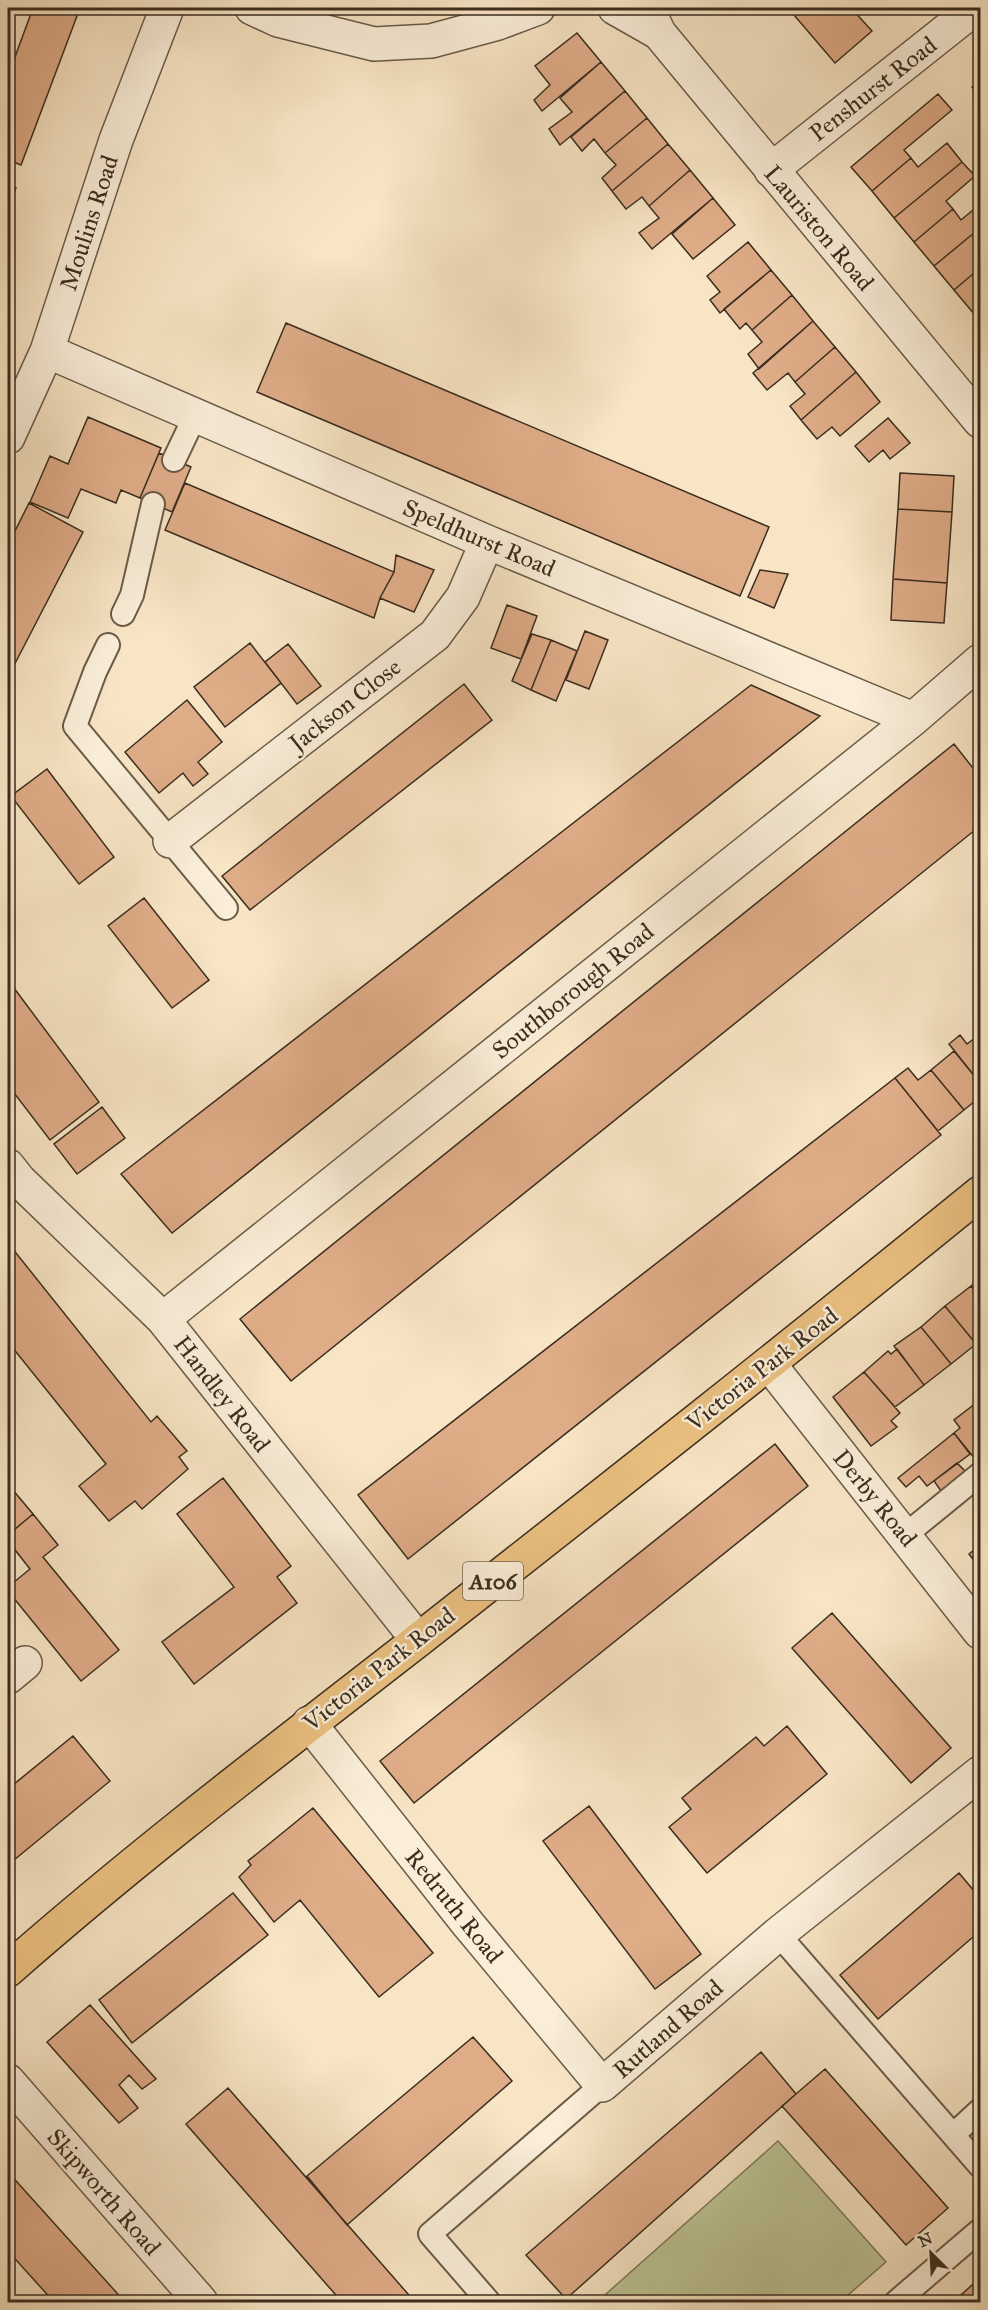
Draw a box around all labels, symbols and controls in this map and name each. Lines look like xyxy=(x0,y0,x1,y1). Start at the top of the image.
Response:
street label: Penshurst Road xyxy=(803,30,943,148)
street label: Moulins Road xyxy=(53,151,125,295)
street label: Lauriston Road xyxy=(758,159,880,297)
street label: Speldhurst Road xyxy=(398,492,560,584)
street label: Jackson Close xyxy=(281,652,407,760)
street label: Southborough Road xyxy=(486,917,660,1065)
street label: Victoria Park Road xyxy=(679,1300,844,1438)
street label: Handley Road xyxy=(167,1330,277,1458)
street label: Derby Road xyxy=(827,1443,923,1553)
road number: A106 xyxy=(463,1562,523,1600)
street label: Victoria Park Road xyxy=(296,1600,461,1738)
street label: Redruth Road xyxy=(399,1843,509,1969)
street label: Rutland Road xyxy=(607,1973,729,2085)
street label: Skipworth Road xyxy=(41,2122,167,2262)
north arrow xyxy=(901,2223,961,2283)
text: N xyxy=(915,2228,936,2251)

